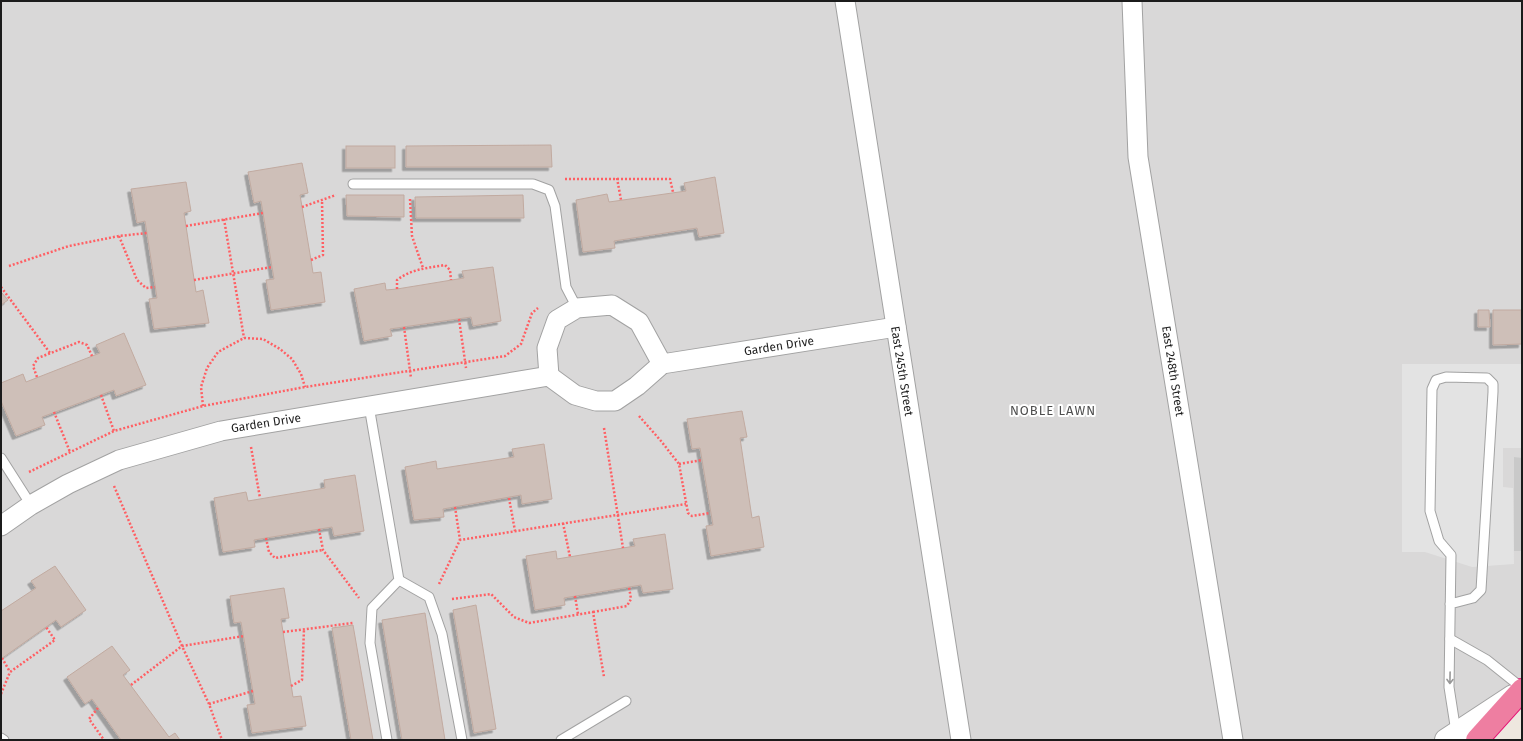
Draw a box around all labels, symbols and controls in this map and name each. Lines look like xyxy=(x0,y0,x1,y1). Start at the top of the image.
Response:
street label: East 245th Street xyxy=(888,325,916,418)
street label: East 248th Street xyxy=(1159,325,1187,418)
street label: Garden Drive xyxy=(743,334,815,358)
district label: NOBLE LAWN xyxy=(1010,403,1096,418)
street label: Garden Drive xyxy=(230,411,302,435)
one-way arrow xyxy=(1446,671,1453,684)

